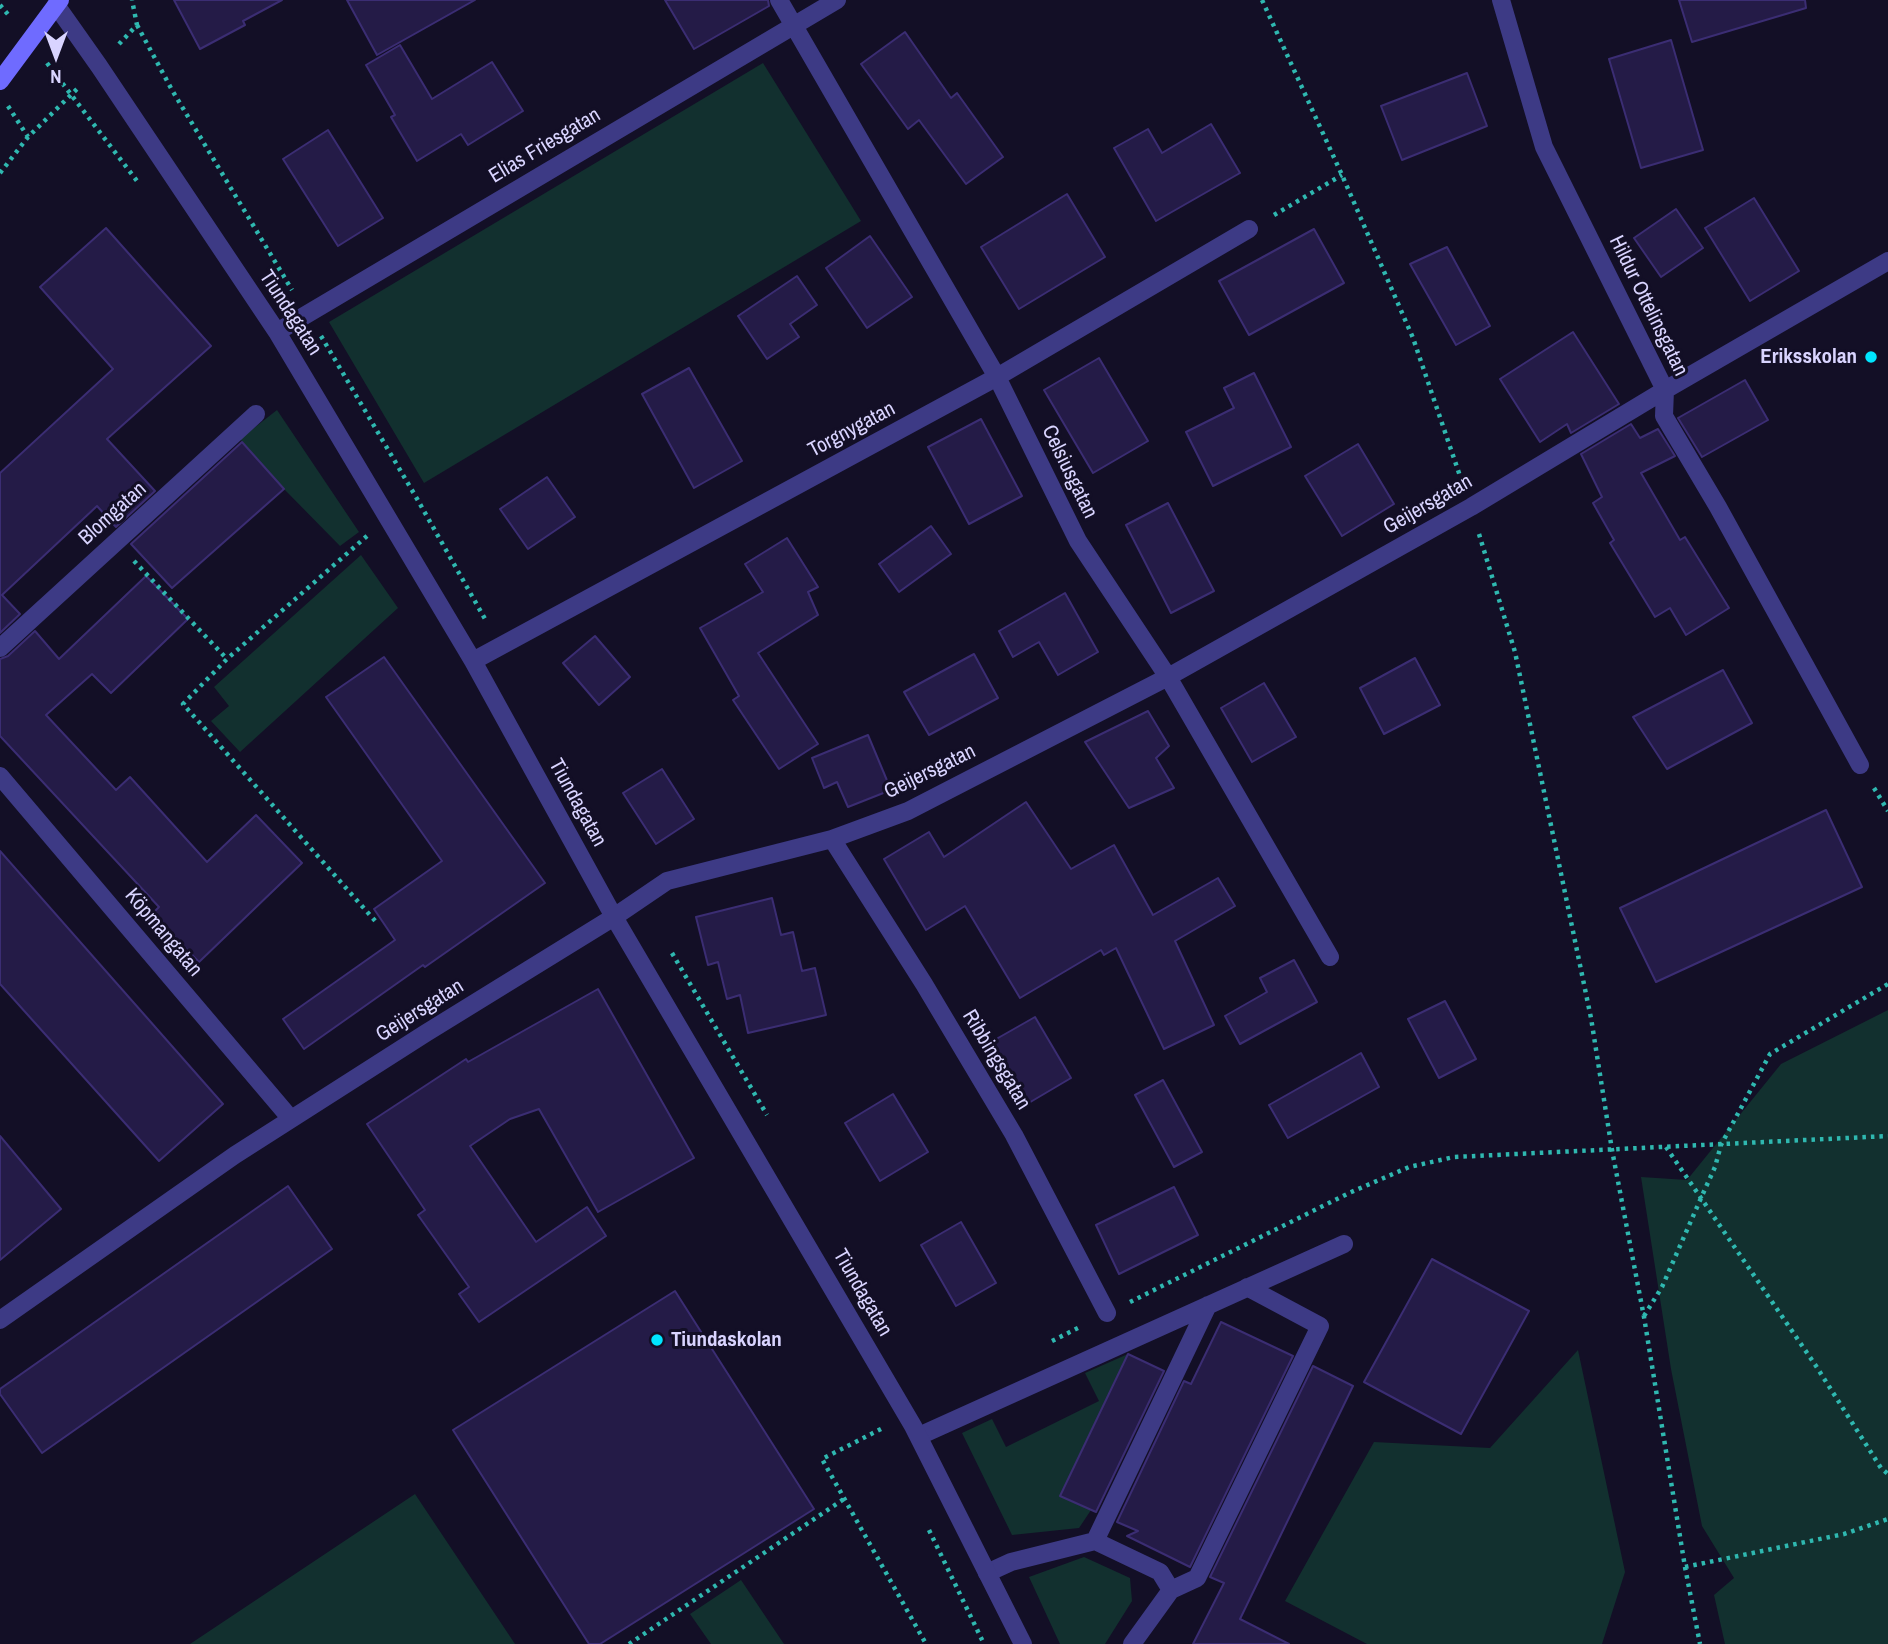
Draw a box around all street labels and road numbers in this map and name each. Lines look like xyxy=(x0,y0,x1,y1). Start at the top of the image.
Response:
street label: Elias Friesgatan xyxy=(485,103,605,189)
street label: Hildur Ottelinsgatan xyxy=(1603,232,1693,380)
street label: Tiundagatan xyxy=(253,266,327,360)
street label: Torgnygatan xyxy=(804,397,900,463)
street label: Celsiusgatan xyxy=(1036,421,1102,523)
street label: Geijersgatan xyxy=(1379,469,1477,541)
street label: Blomgatan xyxy=(74,477,152,551)
street label: Geijersgatan xyxy=(880,739,980,805)
street label: Tiundagatan xyxy=(543,755,611,851)
street label: Köpmangatan xyxy=(119,884,207,982)
street label: Geijersgatan xyxy=(372,974,468,1048)
street label: Ribbingsgatan xyxy=(956,1006,1036,1114)
street label: Tiundagatan xyxy=(827,1245,897,1341)

